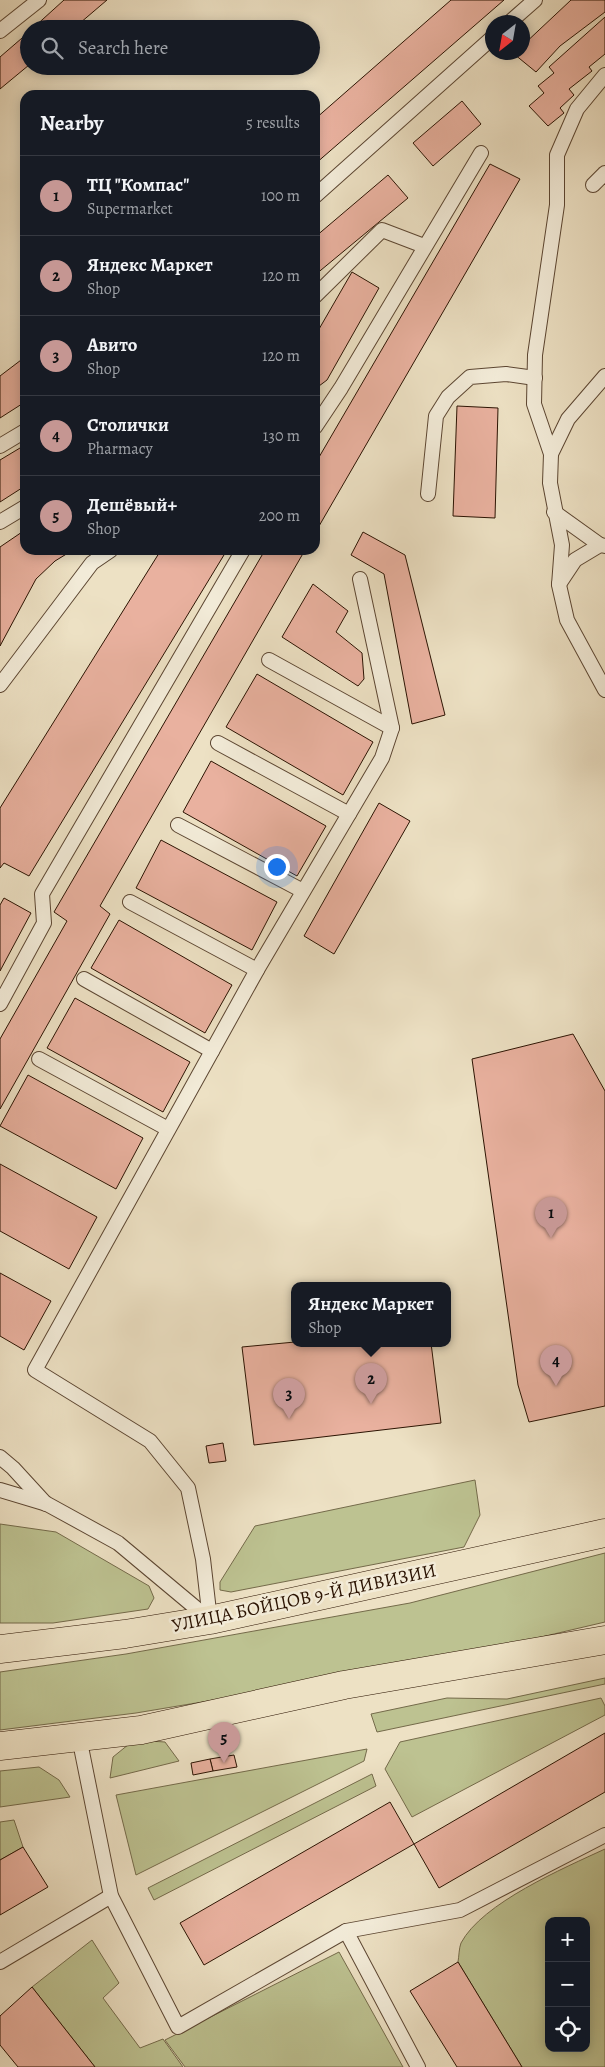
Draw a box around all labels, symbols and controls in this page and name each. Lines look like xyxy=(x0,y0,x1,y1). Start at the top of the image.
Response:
north arrow xyxy=(485,15,530,60)
search box xyxy=(20,20,320,75)
icon: search xyxy=(38,34,66,62)
text: Search here xyxy=(78,35,168,61)
text: Nearby xyxy=(40,109,103,137)
text: 5 results xyxy=(246,112,300,134)
text: ТЦ "Компас" xyxy=(87,172,189,198)
text: 1 xyxy=(53,185,59,207)
text: 100 m xyxy=(261,185,300,207)
text: Supermarket xyxy=(87,198,173,220)
text: Яндекс Маркет xyxy=(87,252,213,278)
text: 2 xyxy=(52,265,60,287)
text: 120 m xyxy=(262,265,300,287)
text: Shop xyxy=(87,278,120,300)
text: Авито xyxy=(87,332,137,358)
text: 3 xyxy=(53,345,59,367)
text: 120 m xyxy=(262,345,300,367)
text: Shop xyxy=(87,358,120,380)
text: Столички xyxy=(87,412,169,438)
text: 4 xyxy=(52,425,60,447)
text: 130 m xyxy=(263,425,300,447)
text: Pharmacy xyxy=(87,438,153,460)
text: Дешёвый+ xyxy=(87,492,177,518)
text: 5 xyxy=(53,505,59,527)
text: 200 m xyxy=(259,505,300,527)
text: Shop xyxy=(87,518,120,540)
your location xyxy=(264,854,290,880)
pin: 1 xyxy=(535,1197,567,1238)
popup xyxy=(291,1282,451,1347)
text: Яндекс Маркет xyxy=(308,1291,434,1317)
text: Shop xyxy=(308,1317,341,1339)
pin: 4 xyxy=(540,1345,572,1386)
pin: 2 xyxy=(355,1363,387,1404)
pin: 3 xyxy=(273,1378,305,1419)
street label: УЛИЦА БОЙЦОВ 9-Й ДИВИЗИИ xyxy=(169,1557,439,1639)
pin: 5 xyxy=(208,1722,240,1763)
map controls xyxy=(545,1917,590,2052)
button: + xyxy=(545,1917,590,1962)
button: − xyxy=(545,1962,590,2007)
button: locate xyxy=(545,2007,590,2052)

